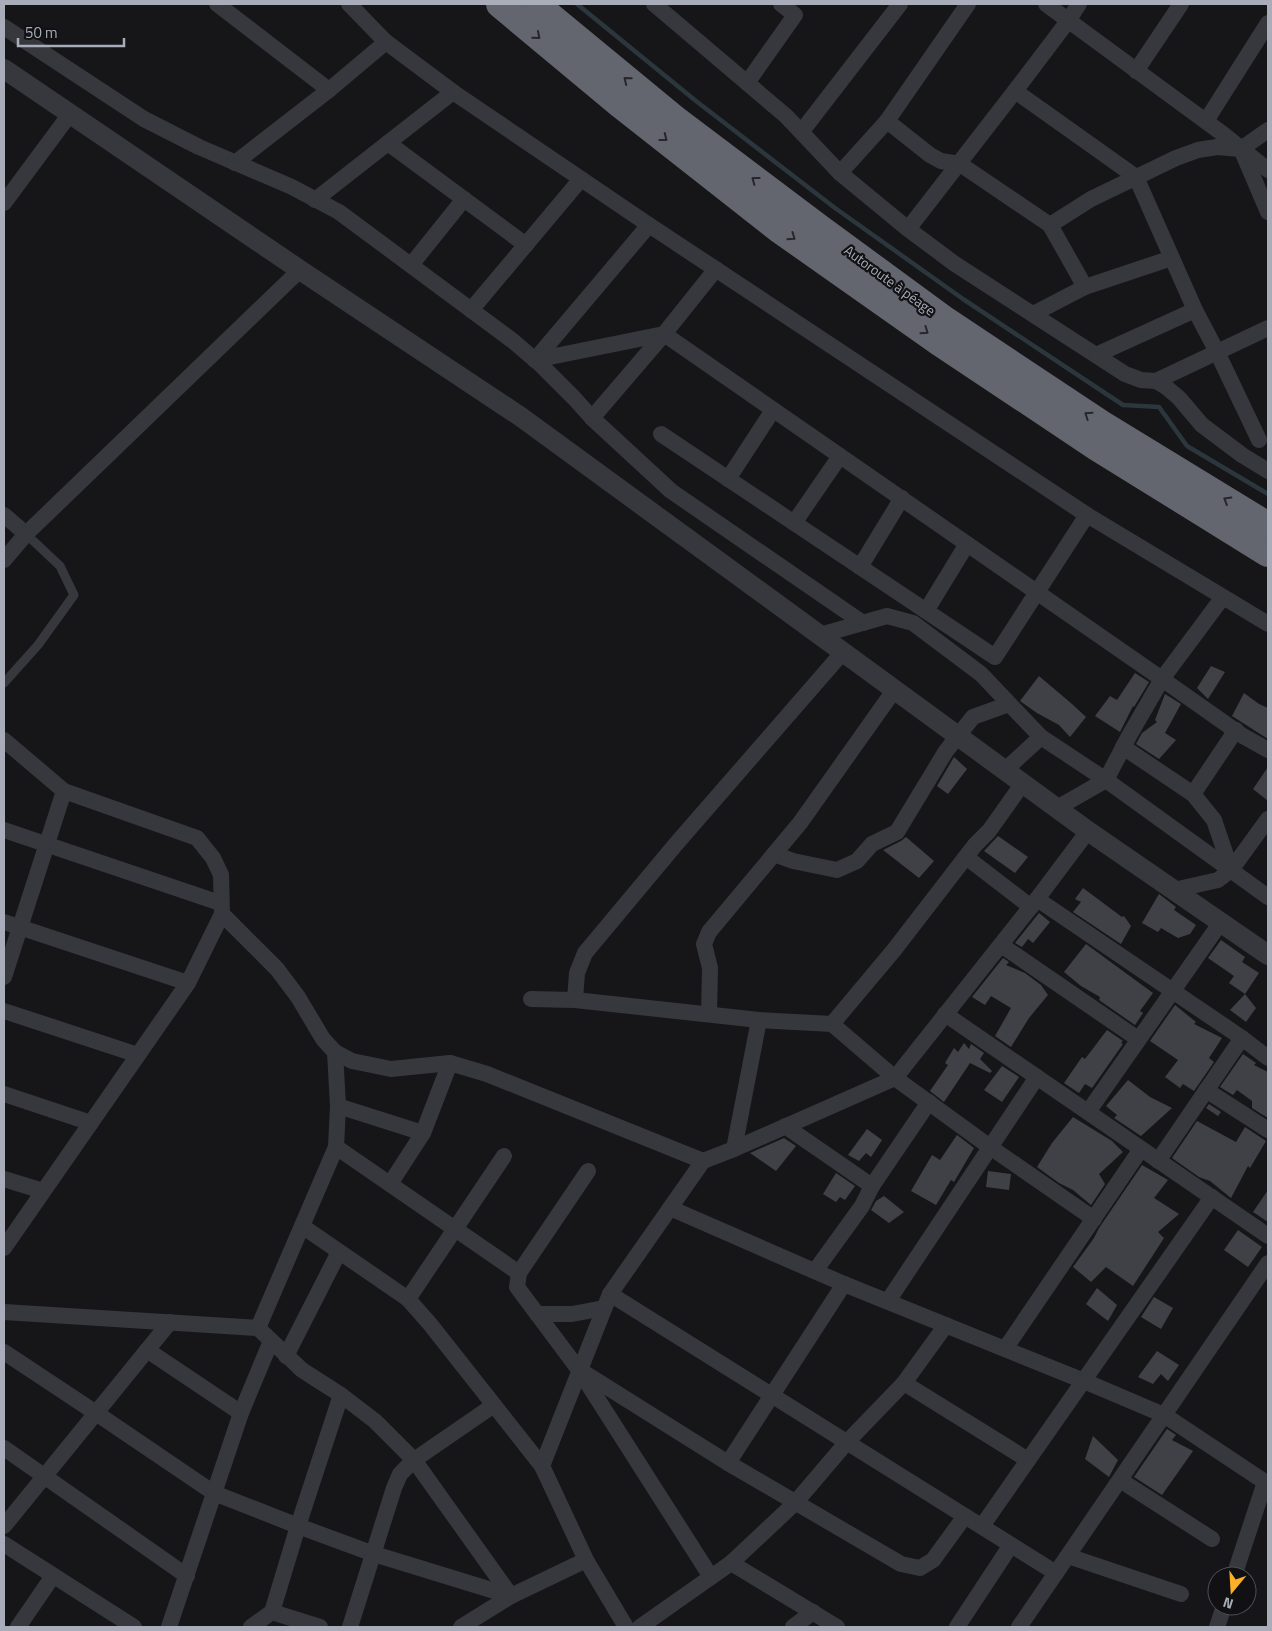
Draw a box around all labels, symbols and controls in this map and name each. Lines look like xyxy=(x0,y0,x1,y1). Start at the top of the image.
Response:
scale bar xyxy=(18,15,124,47)
text: 50 m xyxy=(25,21,58,44)
one-way arrow xyxy=(532,30,541,39)
one-way arrow xyxy=(624,77,633,86)
one-way arrow xyxy=(658,132,667,141)
one-way arrow xyxy=(752,178,761,186)
one-way arrow xyxy=(786,231,796,240)
street label: Autoroute à péage xyxy=(840,240,940,320)
one-way arrow xyxy=(919,325,929,334)
one-way arrow xyxy=(1084,412,1093,422)
one-way arrow xyxy=(1223,497,1232,507)
north arrow xyxy=(1207,1566,1257,1616)
text: N xyxy=(1220,1592,1236,1615)

